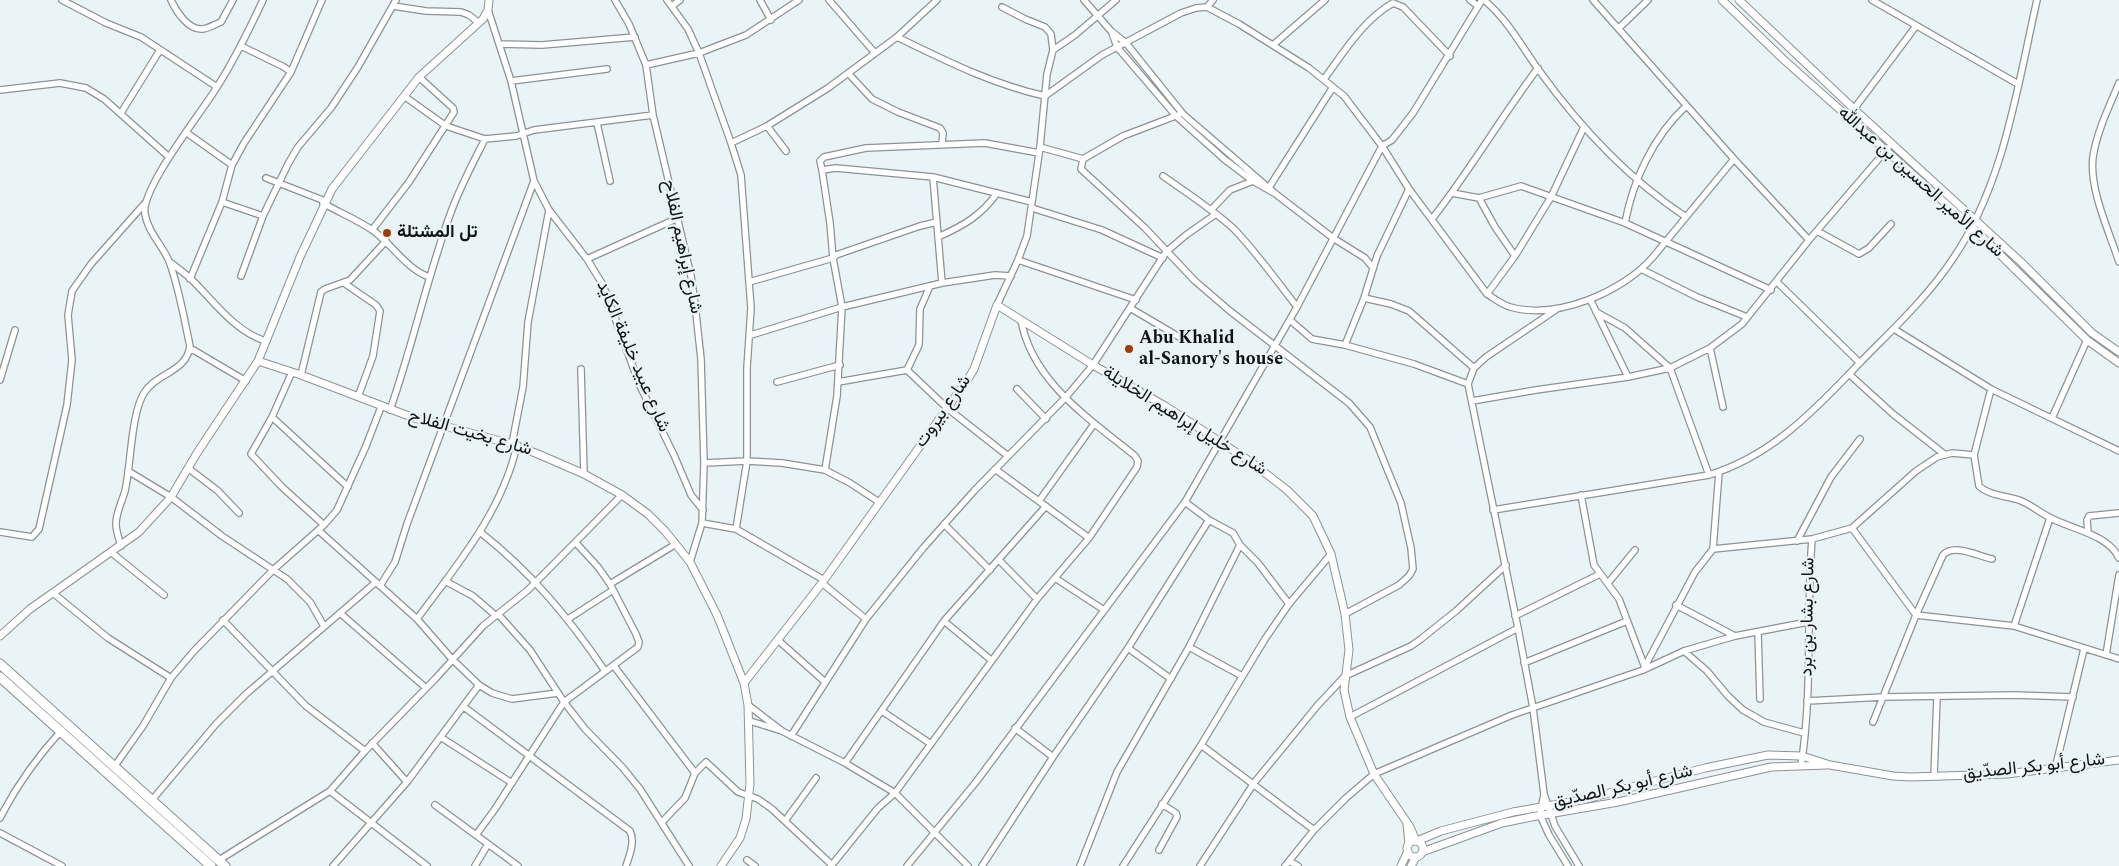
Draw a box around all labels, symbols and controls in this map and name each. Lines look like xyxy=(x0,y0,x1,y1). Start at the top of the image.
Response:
street label: شارع الأمير الحسين بن عبدالله xyxy=(1833,103,2007,263)
street label: شارع إبراهيم الفلاح xyxy=(656,178,706,316)
place label: تل المشتلة xyxy=(397,222,478,244)
marker: تل المشتلة xyxy=(381,227,393,239)
street label: شارع عبيد خليفة الكايد xyxy=(590,278,674,436)
place label: Abu Khalid al-Sanory's house xyxy=(1139,328,1283,370)
marker: Abu Khalid al-Sanory's house xyxy=(1123,343,1135,355)
street label: شارع خليل إبراهيم الخلايلة xyxy=(1098,363,1270,481)
street label: شارع بيروت xyxy=(911,372,977,452)
street label: شارع بخيت الفلاح xyxy=(406,406,534,462)
street label: شارع بشار بن برد xyxy=(1797,557,1821,677)
street label: شارع أبو بكر الصدّيق xyxy=(1962,750,2106,786)
street label: شارع أبو بكر الصدّيق xyxy=(1551,761,1695,815)

